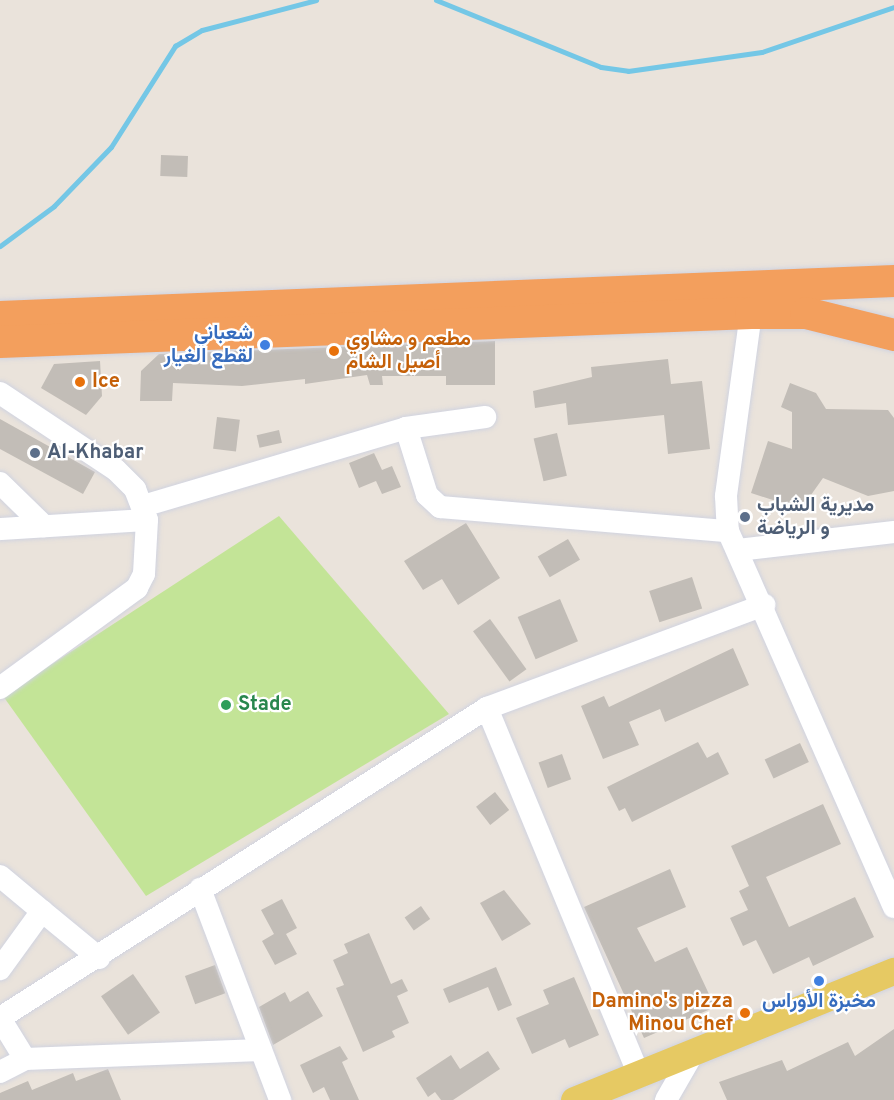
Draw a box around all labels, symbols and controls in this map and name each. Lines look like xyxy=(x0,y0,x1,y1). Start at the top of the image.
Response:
place label: شعباني لقطع الغيار xyxy=(164,322,253,369)
place label: مطعم و مشاوي أصيل الشام xyxy=(346,328,471,375)
marker: شعباني لقطع الغيار xyxy=(258,338,272,352)
marker: مطعم و مشاوي أصيل الشام xyxy=(327,344,341,358)
place label: Ice xyxy=(92,370,120,394)
marker: Ice xyxy=(73,375,87,389)
place label: Al-Khabar xyxy=(47,441,144,465)
marker: Al-Khabar xyxy=(28,446,42,460)
place label: مديرية الشباب و الرياضة xyxy=(757,494,874,541)
marker: مديرية الشباب و الرياضة xyxy=(738,510,752,524)
place label: Stade xyxy=(238,693,292,717)
marker: Stade xyxy=(219,698,233,712)
marker: مخبزة الأوراس xyxy=(812,974,826,988)
place label: Damino's pizza Minou Chef xyxy=(592,990,733,1037)
place label: مخبزة الأوراس xyxy=(762,990,876,1014)
marker: Damino's pizza Minou Chef xyxy=(738,1006,752,1020)

